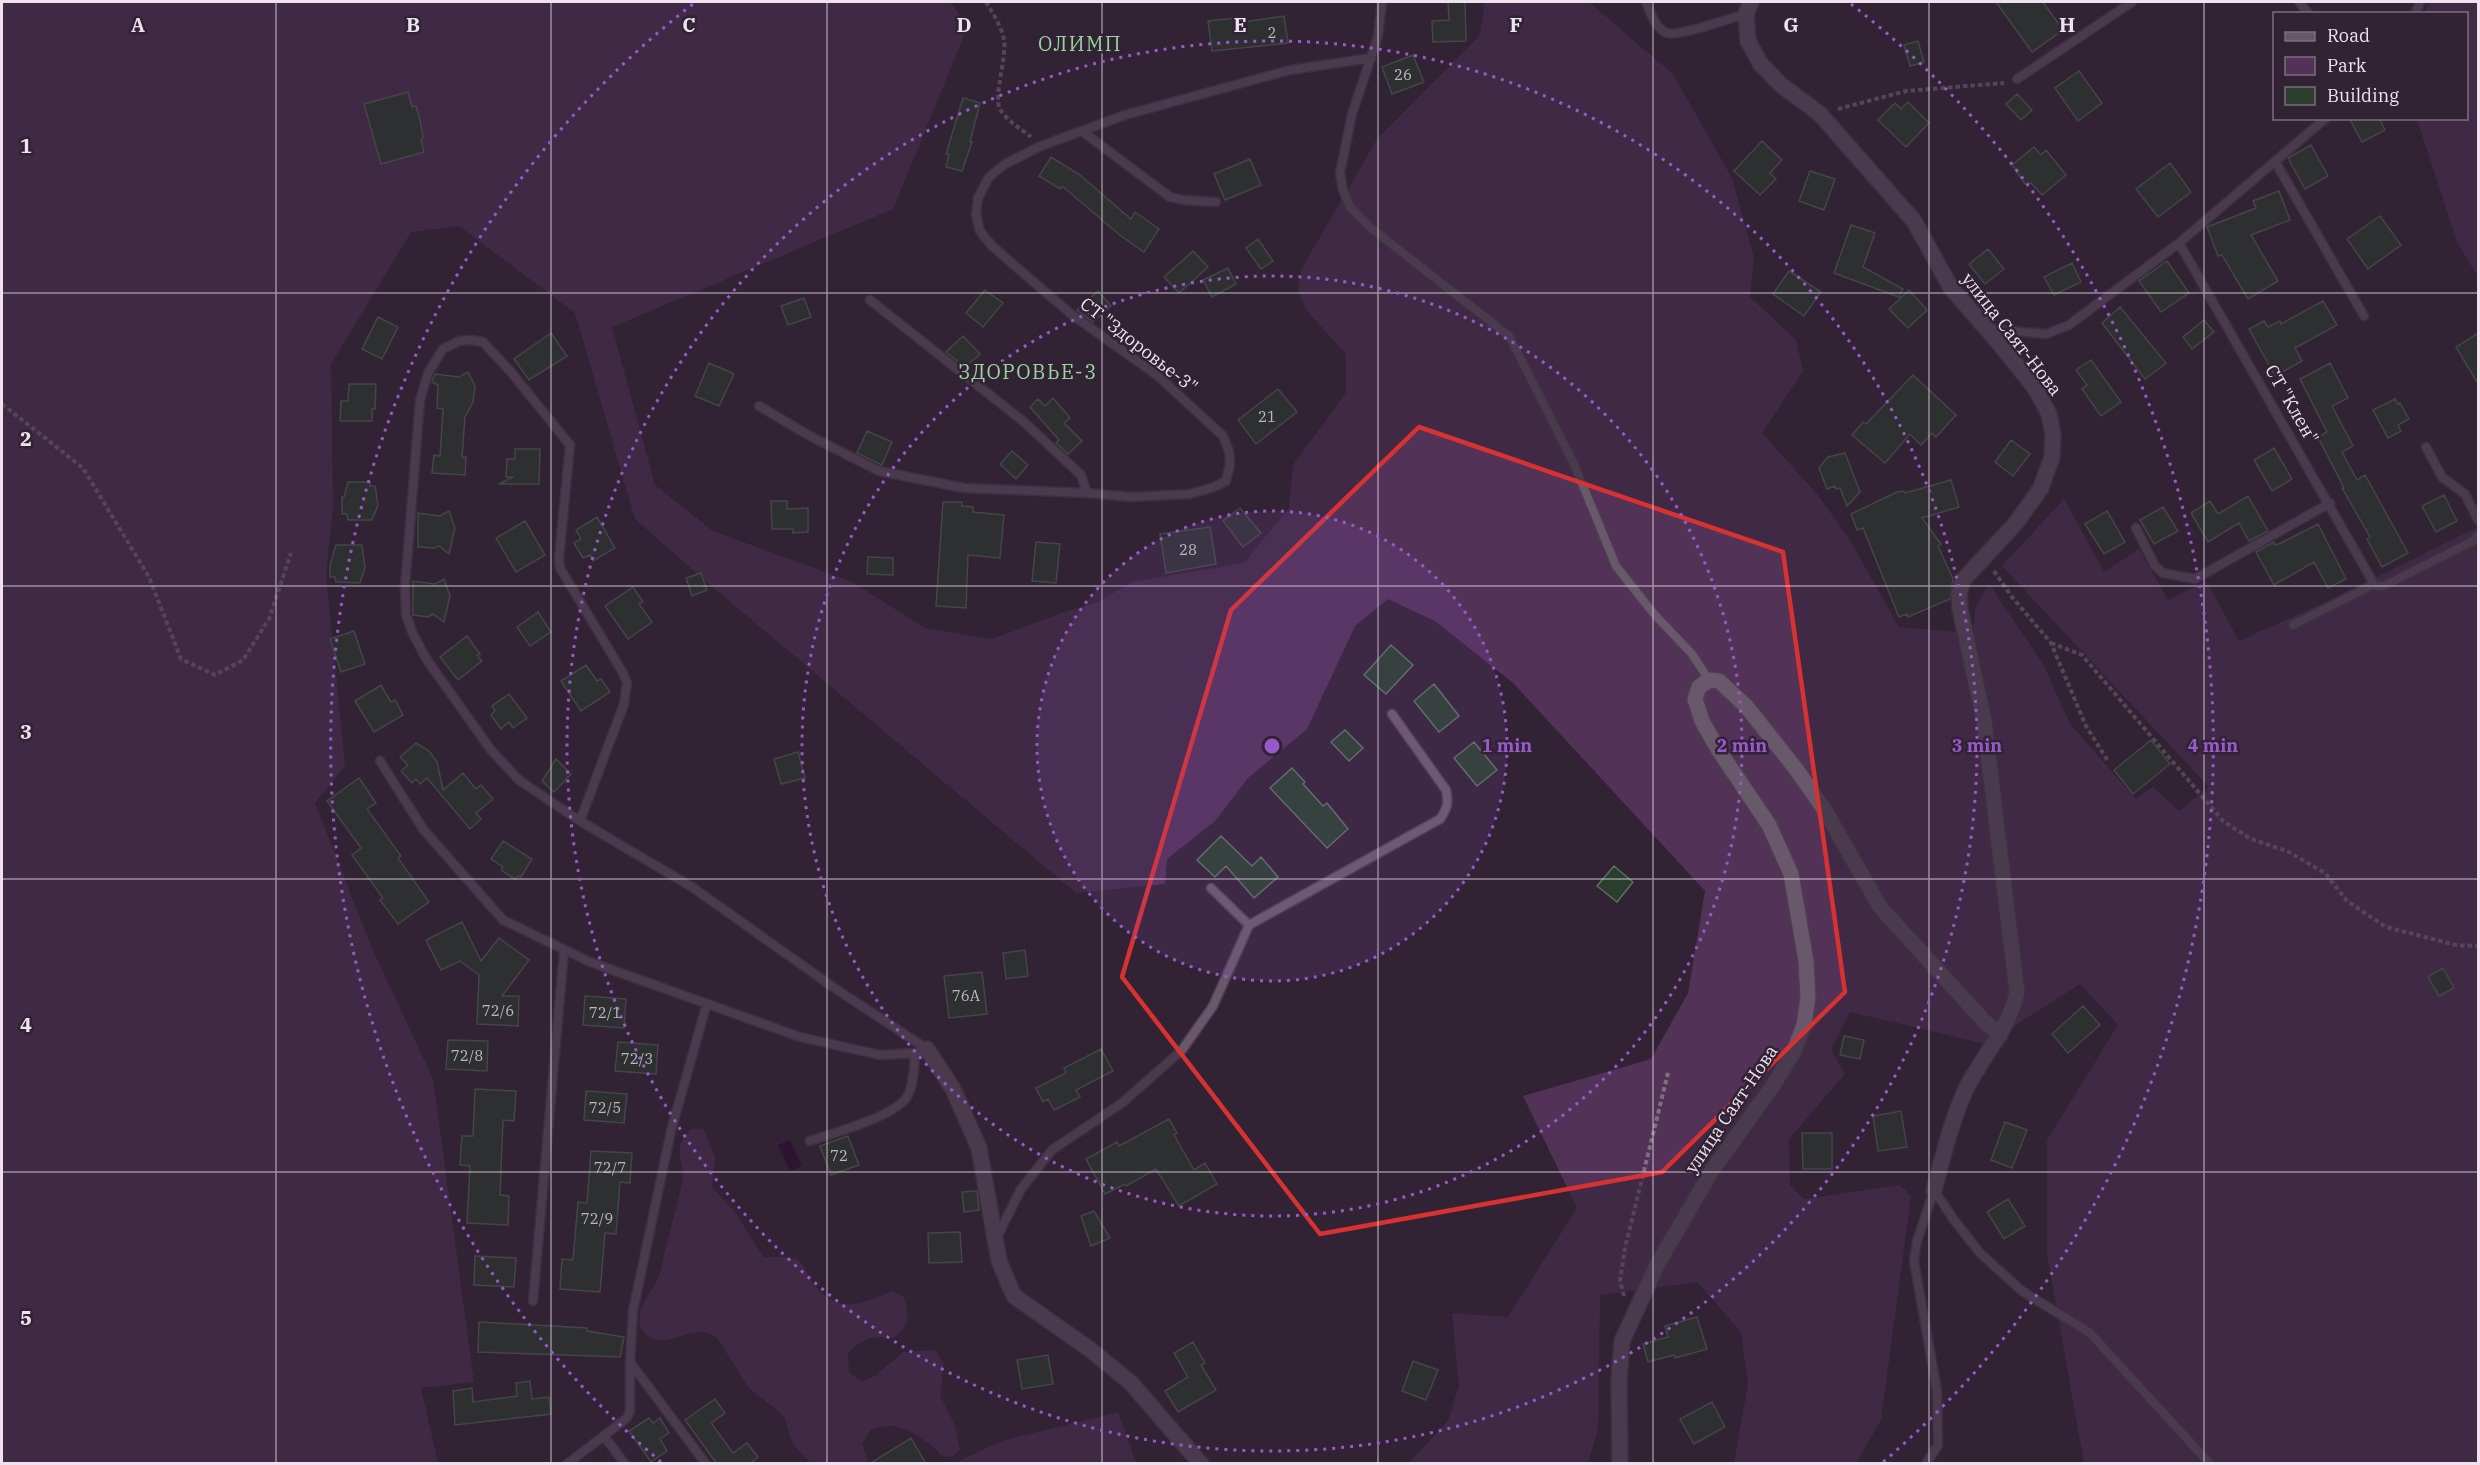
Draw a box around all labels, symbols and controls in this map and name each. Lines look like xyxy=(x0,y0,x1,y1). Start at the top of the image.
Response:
text: A xyxy=(131,11,145,38)
text: B xyxy=(406,11,420,38)
text: C xyxy=(682,11,696,38)
text: D xyxy=(956,11,972,38)
text: E xyxy=(1233,11,1247,38)
text: F xyxy=(1510,11,1522,38)
text: G xyxy=(1783,11,1799,38)
text: H xyxy=(2059,11,2075,38)
legend xyxy=(2273,12,2468,120)
house number: 2 xyxy=(1267,23,1277,42)
text: Road xyxy=(2327,24,2370,47)
district label: ОЛИМП xyxy=(1038,30,1122,57)
text: Park xyxy=(2327,54,2367,77)
house number: 26 xyxy=(1394,65,1412,84)
text: Building xyxy=(2327,84,2399,107)
text: 1 xyxy=(20,132,32,159)
street label: улица Саят-Нова xyxy=(1957,268,2067,400)
street label: СТ "Здоровье-3" xyxy=(1076,292,1202,398)
district label: ЗДОРОВЬЕ-3 xyxy=(958,358,1098,385)
street label: СТ "Клен" xyxy=(2260,360,2324,448)
house number: 21 xyxy=(1258,407,1276,426)
text: 2 xyxy=(20,425,32,452)
house number: 28 xyxy=(1179,540,1197,559)
text: 3 xyxy=(20,718,32,745)
text: 1 min xyxy=(1482,734,1532,757)
text: 2 min xyxy=(1717,734,1767,757)
text: 3 min xyxy=(1952,734,2002,757)
text: 4 min xyxy=(2188,734,2238,757)
centre of rings xyxy=(1262,736,1282,756)
house number: 76А xyxy=(952,986,981,1005)
house number: 72/6 xyxy=(482,1001,514,1020)
house number: 72/1 xyxy=(589,1003,621,1022)
text: 4 xyxy=(20,1011,32,1038)
street label: улица Саят-Нова xyxy=(1680,1040,1783,1178)
house number: 72/8 xyxy=(451,1046,483,1065)
house number: 72/3 xyxy=(621,1049,653,1068)
house number: 72/5 xyxy=(589,1098,621,1117)
house number: 72 xyxy=(830,1146,848,1165)
house number: 72/7 xyxy=(594,1158,626,1177)
house number: 72/9 xyxy=(581,1209,613,1228)
text: 5 xyxy=(20,1304,32,1331)

